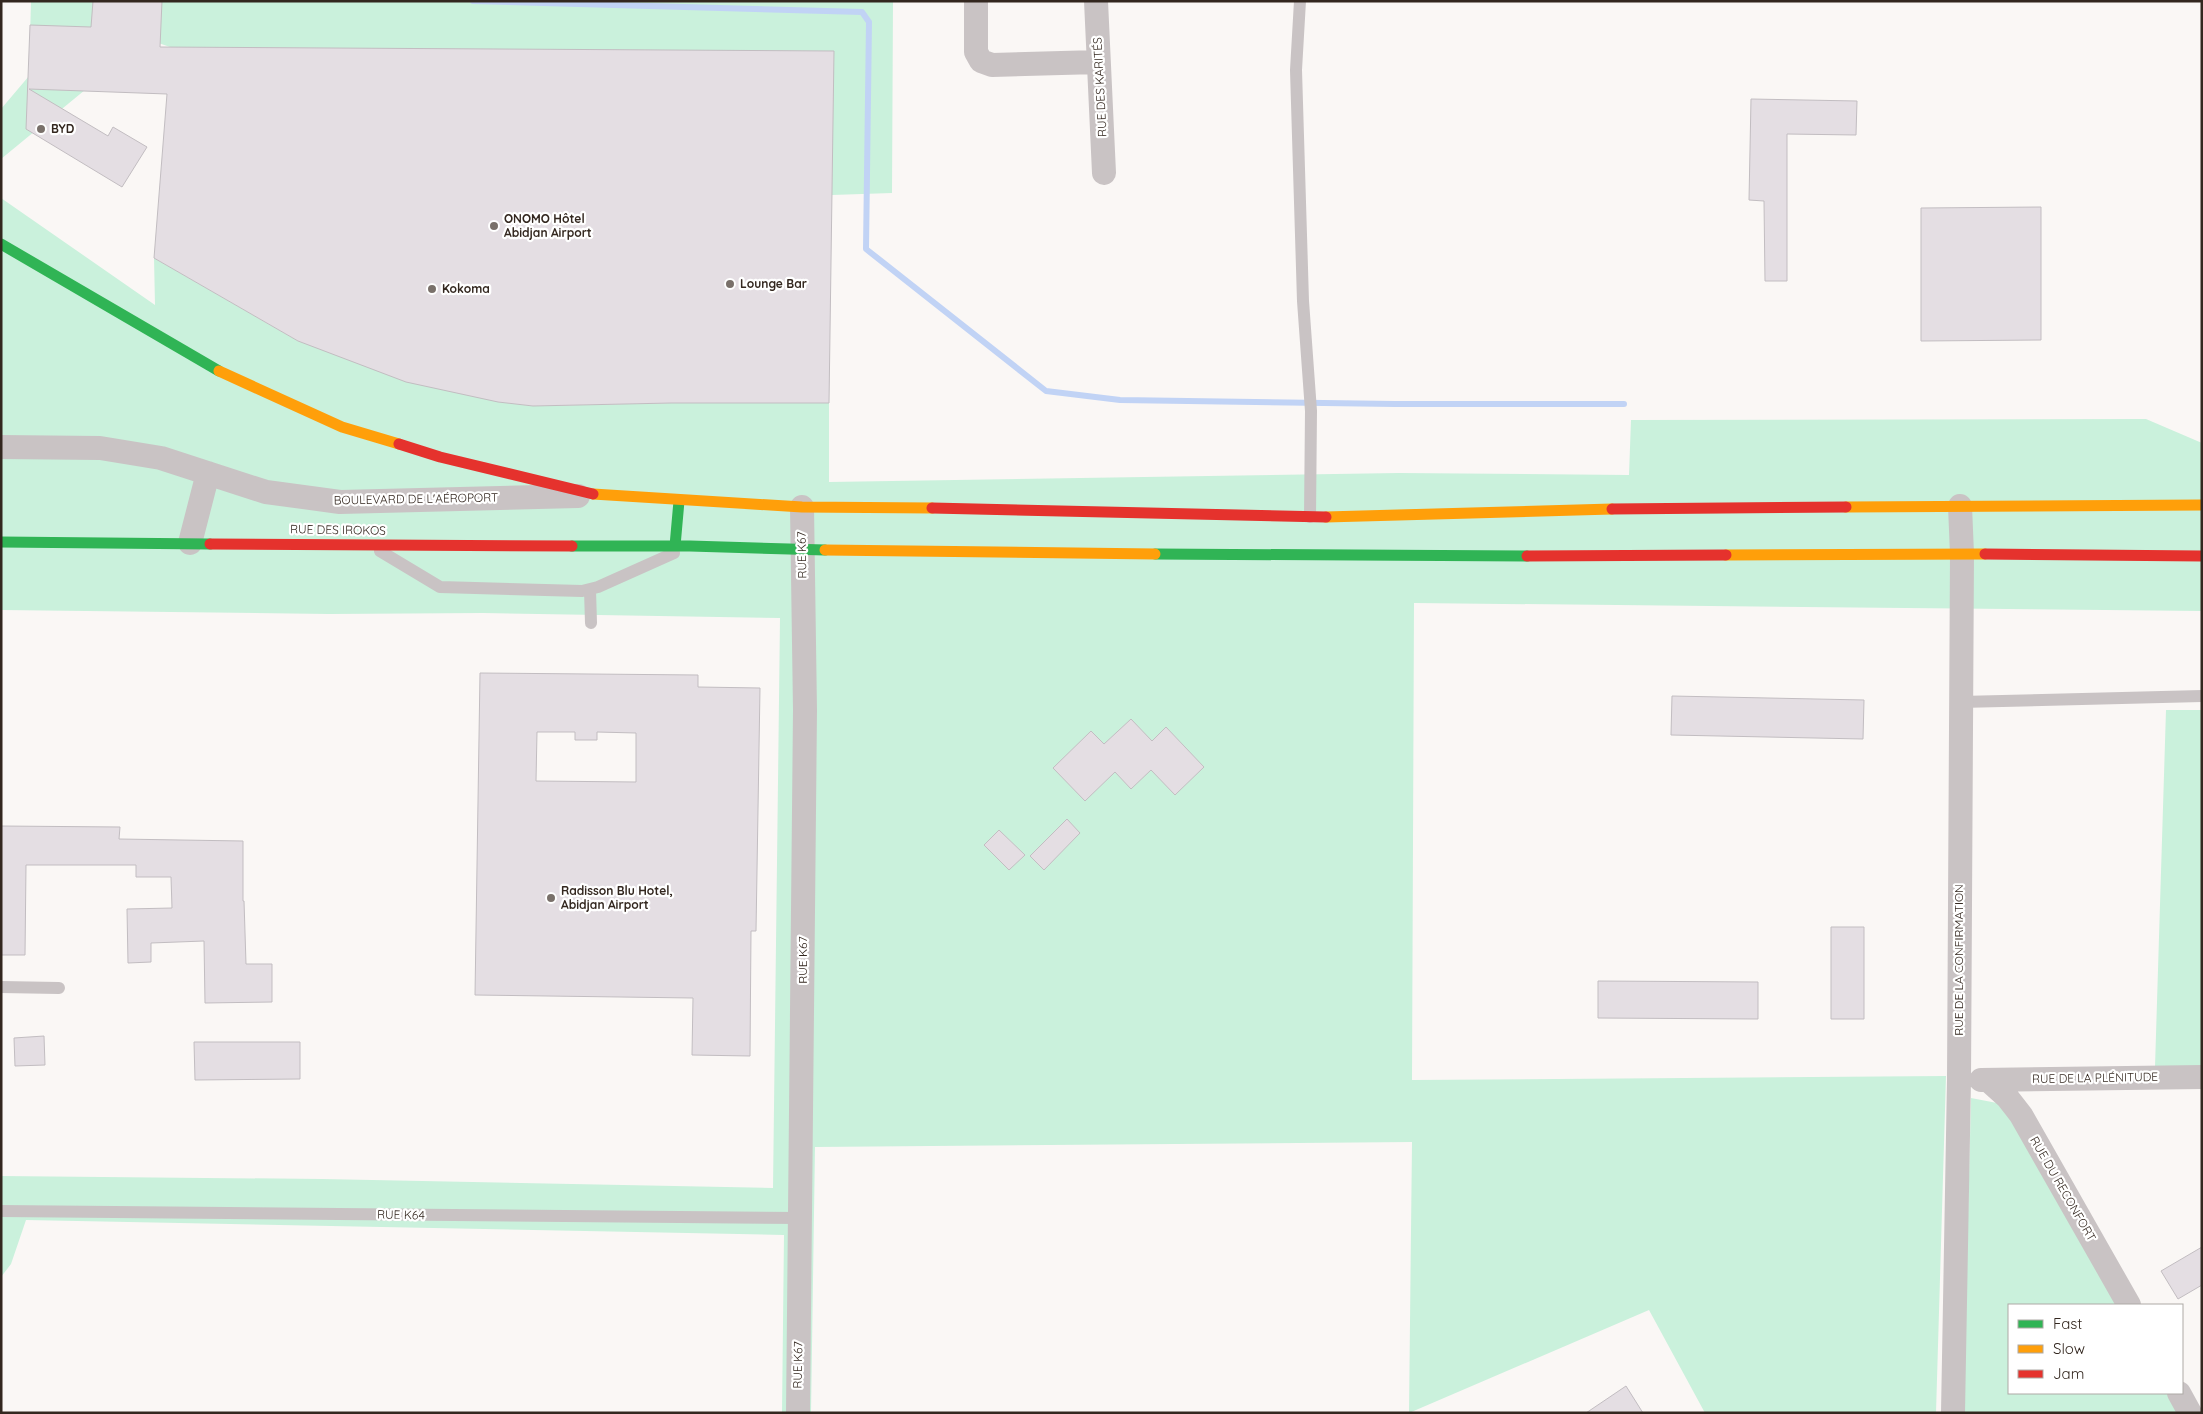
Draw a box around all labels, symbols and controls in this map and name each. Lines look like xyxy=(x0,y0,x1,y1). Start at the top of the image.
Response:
street label: RUE DES KARITÉS xyxy=(1089,37,1110,137)
place label: BYD xyxy=(51,121,75,136)
marker: BYD xyxy=(35,123,47,135)
place label: ONOMO Hôtel Abidjan Airport xyxy=(504,211,592,240)
marker: ONOMO Hôtel Abidjan Airport xyxy=(488,220,500,232)
place label: Lounge Bar xyxy=(740,276,807,291)
marker: Lounge Bar xyxy=(724,278,736,290)
place label: Kokoma xyxy=(442,281,490,296)
marker: Kokoma xyxy=(426,283,438,295)
street label: BOULEVARD DE L'AÉROPORT xyxy=(334,490,498,507)
street label: RUE DES IROKOS xyxy=(290,521,386,538)
street label: RUE K67 xyxy=(794,531,809,579)
place label: Radisson Blu Hotel, Abidjan Airport xyxy=(561,883,673,912)
street label: RUE DE LA CONFIRMATION xyxy=(1951,884,1966,1036)
marker: Radisson Blu Hotel, Abidjan Airport xyxy=(545,892,557,904)
street label: RUE K67 xyxy=(795,936,810,984)
street label: RUE DE LA PLÉNITUDE xyxy=(2032,1069,2158,1086)
street label: RUE DU RECONFORT xyxy=(2027,1134,2100,1244)
street label: RUE K64 xyxy=(377,1207,425,1222)
legend xyxy=(2008,1304,2183,1394)
text: Fast xyxy=(2053,1314,2082,1333)
text: Slow xyxy=(2053,1339,2085,1358)
street label: RUE K67 xyxy=(790,1341,805,1389)
text: Jam xyxy=(2053,1364,2084,1383)

